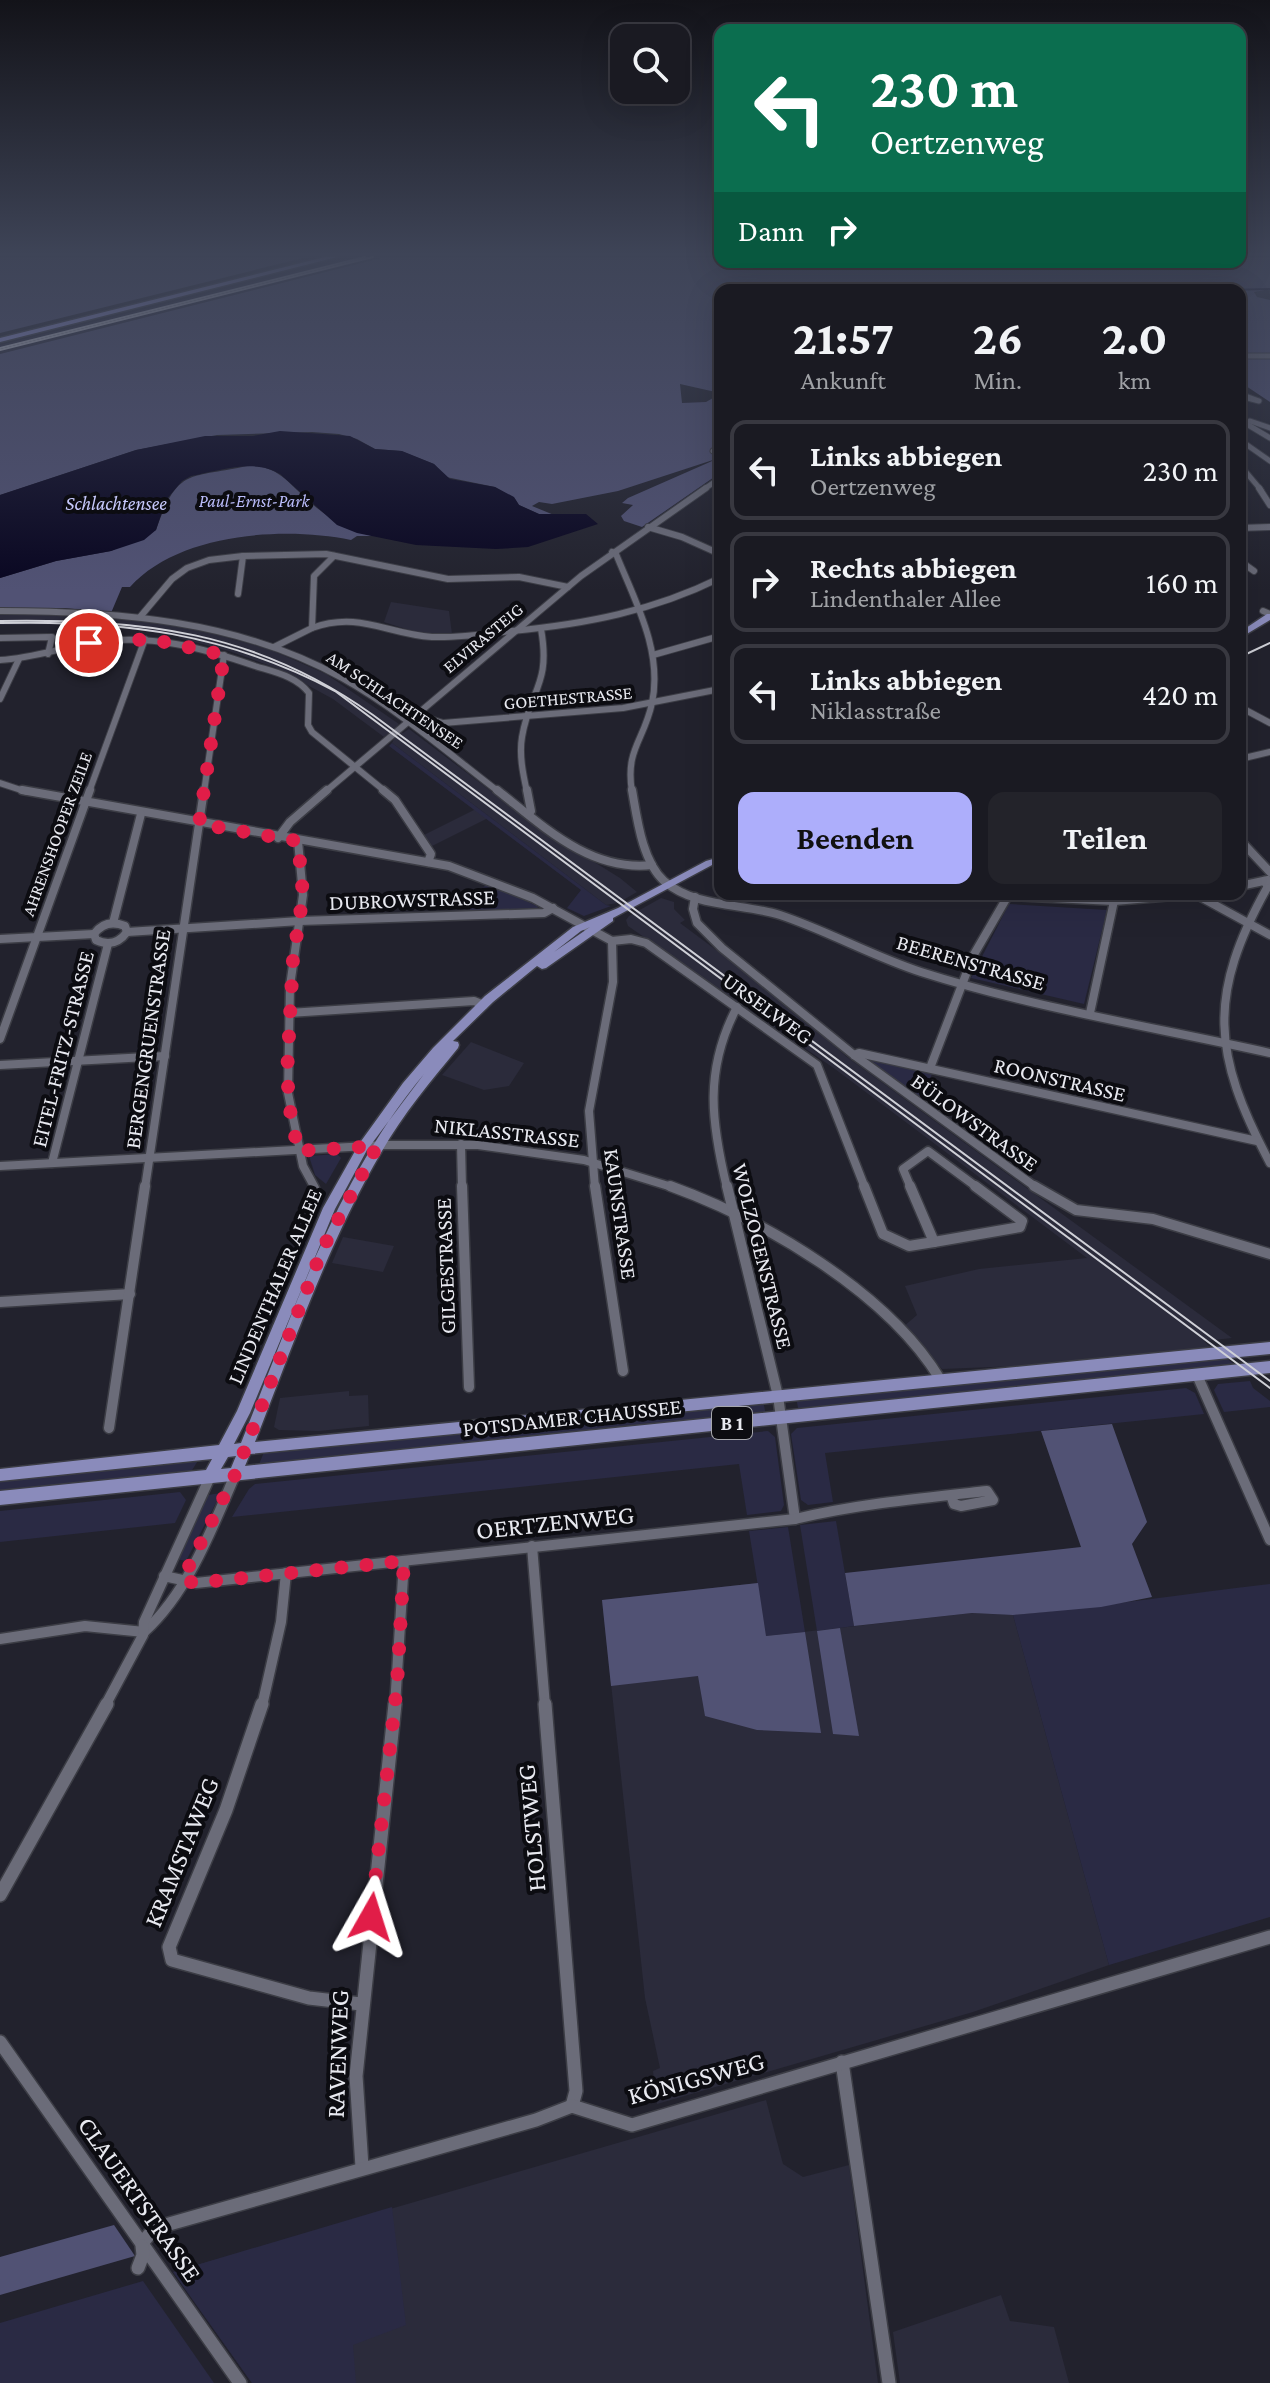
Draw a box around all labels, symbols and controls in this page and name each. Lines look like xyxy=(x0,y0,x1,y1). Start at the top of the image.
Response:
map controls xyxy=(610,24,690,104)
button: search xyxy=(610,24,690,104)
icon: left xyxy=(738,56,842,160)
text: 230 m xyxy=(870,57,1018,119)
text: Oertzenweg xyxy=(870,122,1044,162)
icon: right xyxy=(820,208,864,252)
text: Dann xyxy=(738,214,804,247)
text: 21:57 xyxy=(793,311,894,364)
text: 26 xyxy=(972,311,1023,364)
text: 2.0 xyxy=(1102,311,1167,364)
text: Ankunft xyxy=(801,366,886,395)
text: Min. xyxy=(974,366,1022,395)
text: km xyxy=(1118,366,1151,395)
text: Links abbiegen xyxy=(810,439,1002,472)
icon: left xyxy=(742,448,786,492)
text: 230 m xyxy=(1143,454,1218,487)
text: Oertzenweg xyxy=(810,472,936,501)
park label: Paul-Ernst-Park xyxy=(199,491,310,511)
water label: Schlachtensee xyxy=(65,492,167,514)
text: Rechts abbiegen xyxy=(810,551,1017,584)
icon: right xyxy=(742,560,786,604)
text: 160 m xyxy=(1146,566,1218,599)
text: Lindenthaler Allee xyxy=(810,584,1001,613)
street label: ELVIRASTEIG xyxy=(439,599,527,677)
pin xyxy=(55,609,123,677)
icon: arrive xyxy=(67,621,111,665)
street label: AM SCHLACHTENSEE xyxy=(323,647,467,753)
text: Links abbiegen xyxy=(810,663,1002,696)
icon: left xyxy=(742,672,786,716)
text: 420 m xyxy=(1142,678,1218,711)
street label: GOETHESTRASSE xyxy=(503,682,633,714)
text: Niklasstraße xyxy=(810,696,941,725)
street label: AHRENSHOOPER ZEILE xyxy=(18,749,96,919)
button: Beenden xyxy=(738,792,972,884)
button: Teilen xyxy=(988,792,1222,884)
street label: DUBROWSTRASSE xyxy=(329,884,495,915)
street label: BERGENGRUENSTRASSE xyxy=(120,928,175,1150)
street label: BEERENSTRASSE xyxy=(894,929,1048,996)
street label: EITEL-FRITZ-STRASSE xyxy=(26,948,99,1150)
street label: URSELWEG xyxy=(718,968,817,1049)
street label: ROONSTRASSE xyxy=(992,1052,1128,1107)
street label: BÜLOWSTRASSE xyxy=(907,1068,1043,1177)
street label: NIKLASSTRASSE xyxy=(433,1112,581,1153)
street label: KAUNSTRASSE xyxy=(599,1147,642,1281)
street label: WOLZOGENSTRASSE xyxy=(727,1161,798,1352)
street label: LINDENTHALER ALLEE xyxy=(222,1185,327,1388)
street label: GILGESTRASSE xyxy=(431,1198,460,1334)
street label: POTSDAMER CHAUSSEE xyxy=(461,1394,683,1441)
road number: B 1 xyxy=(712,1407,752,1439)
street label: OERTZENWEG xyxy=(475,1500,635,1545)
street label: HOLSTWEG xyxy=(511,1763,552,1893)
street label: KRAMSTAWEG xyxy=(138,1773,225,1931)
position arrow xyxy=(329,1875,413,1959)
street label: RAVENWEG xyxy=(321,1989,354,2119)
street label: KÖNIGSWEG xyxy=(625,2046,767,2111)
street label: CLAUERTSTRASSE xyxy=(72,2111,207,2287)

